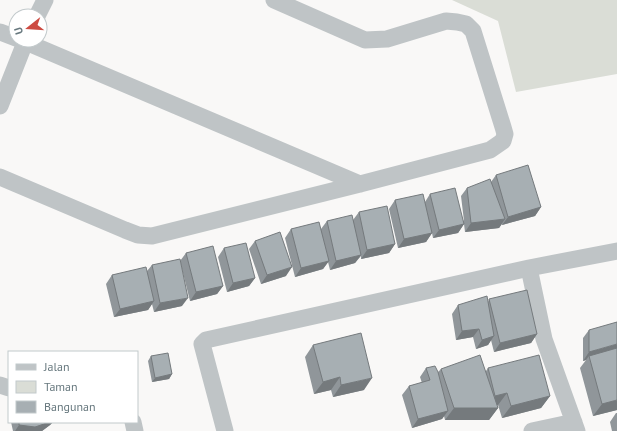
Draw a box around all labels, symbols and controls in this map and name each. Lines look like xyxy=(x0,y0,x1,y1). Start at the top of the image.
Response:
north arrow xyxy=(8,8,48,48)
text: U xyxy=(11,25,26,36)
legend xyxy=(8,351,138,423)
text: Jalan xyxy=(43,359,69,374)
text: Taman xyxy=(44,379,78,394)
text: Bangunan xyxy=(44,399,96,414)

